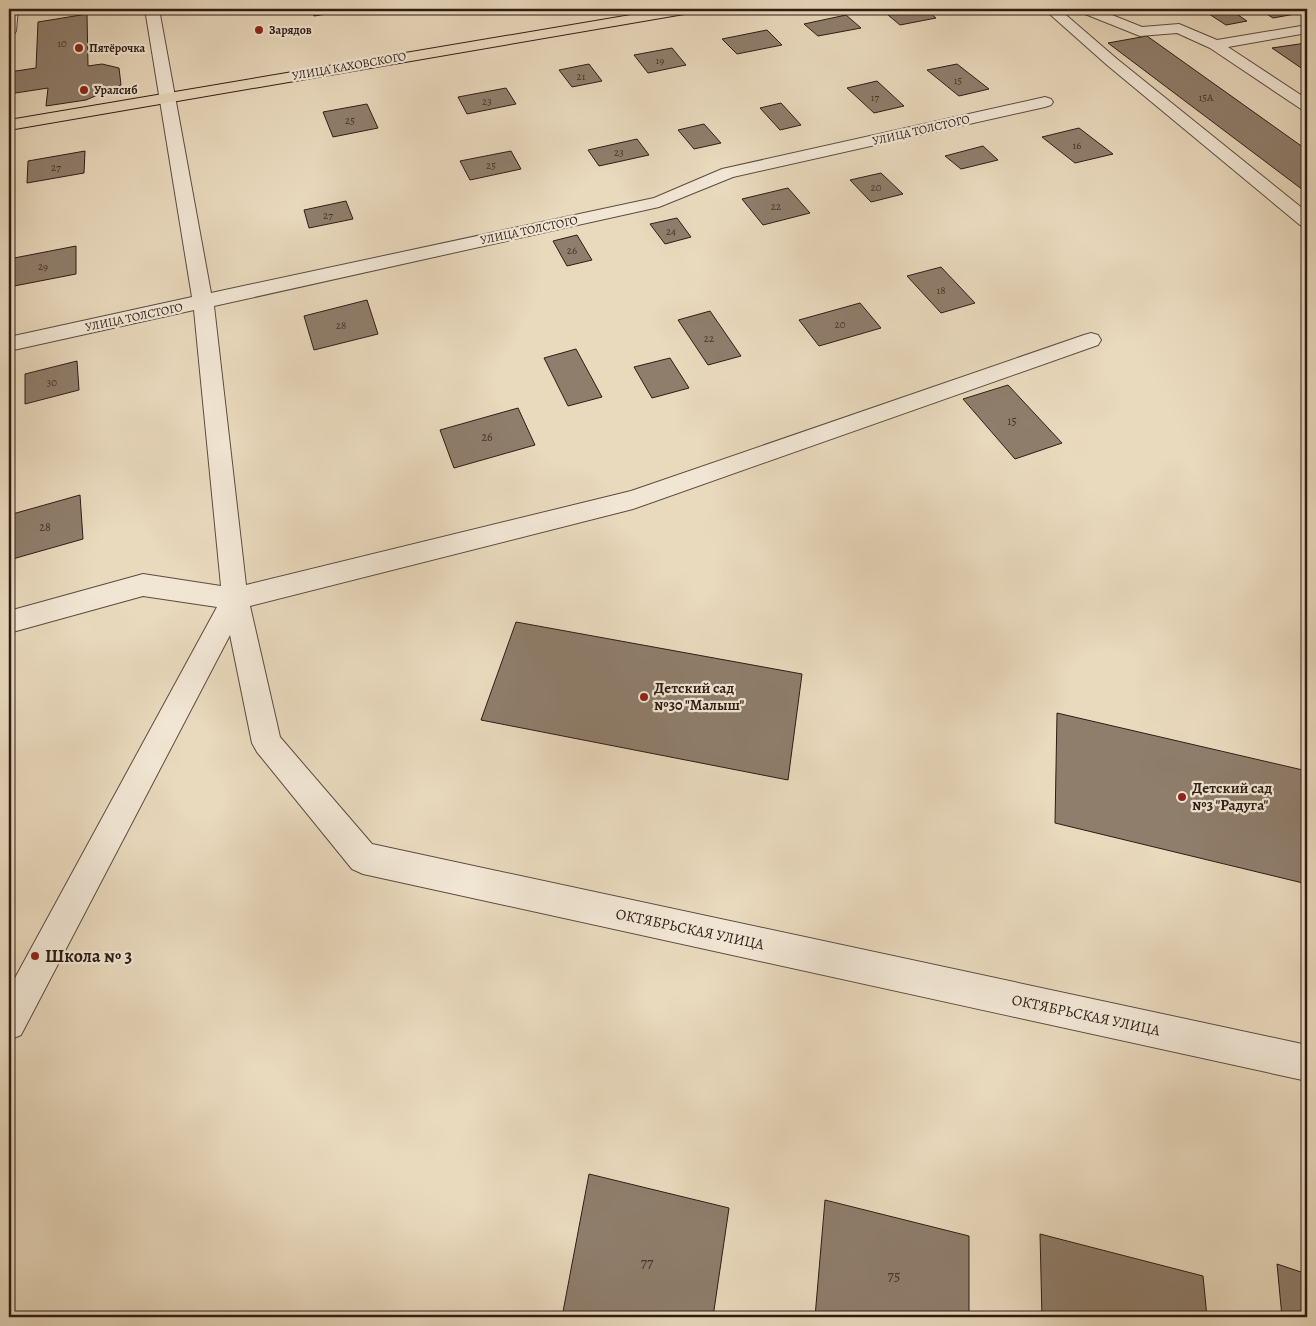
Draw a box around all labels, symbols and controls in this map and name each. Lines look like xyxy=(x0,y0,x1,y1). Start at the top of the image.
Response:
place label: Зарядов xyxy=(269,22,312,38)
marker: Зарядов xyxy=(253,24,265,36)
house number: 10 xyxy=(57,36,67,51)
place label: Пятёрочка xyxy=(89,40,146,56)
marker: Пятёрочка xyxy=(73,42,85,54)
street label: УЛИЦА КАХОВСКОГО xyxy=(291,48,407,84)
house number: 19 xyxy=(656,53,664,68)
house number: 21 xyxy=(577,69,586,84)
house number: 15 xyxy=(954,73,963,88)
place label: Уралсиб xyxy=(94,82,137,98)
marker: Уралсиб xyxy=(78,84,90,96)
house number: 17 xyxy=(871,90,880,105)
house number: 15А xyxy=(1199,90,1214,105)
house number: 23 xyxy=(482,94,492,109)
street label: УЛИЦА ТОЛСТОГО xyxy=(871,111,971,149)
house number: 25 xyxy=(345,113,355,128)
house number: 16 xyxy=(1073,138,1081,153)
house number: 23 xyxy=(614,145,624,160)
house number: 25 xyxy=(486,158,496,173)
house number: 27 xyxy=(51,160,61,175)
house number: 20 xyxy=(870,180,882,195)
house number: 22 xyxy=(771,199,781,214)
house number: 27 xyxy=(323,208,333,223)
street label: УЛИЦА ТОЛСТОГО xyxy=(479,212,579,248)
house number: 24 xyxy=(666,224,676,239)
house number: 26 xyxy=(567,243,577,258)
house number: 29 xyxy=(38,259,48,274)
house number: 18 xyxy=(936,283,946,298)
street label: УЛИЦА ТОЛСТОГО xyxy=(84,299,184,335)
house number: 20 xyxy=(834,317,846,332)
house number: 28 xyxy=(336,318,346,333)
house number: 22 xyxy=(704,331,714,346)
house number: 30 xyxy=(47,375,57,390)
house number: 15 xyxy=(1007,413,1017,429)
house number: 26 xyxy=(481,429,493,445)
house number: 28 xyxy=(39,519,51,535)
place label: Детский сад №30 "Малыш" xyxy=(654,678,744,715)
marker: Детский сад №30 "Малыш" xyxy=(638,691,650,703)
place label: Детский сад №3 "Радуга" xyxy=(1192,778,1272,815)
marker: Детский сад №3 "Радуга" xyxy=(1176,791,1188,803)
street label: ОКТЯБРЬСКАЯ УЛИЦА xyxy=(614,904,766,955)
place label: Школа № 3 xyxy=(45,944,132,968)
marker: Школа № 3 xyxy=(29,950,41,962)
street label: ОКТЯБРЬСКАЯ УЛИЦА xyxy=(1010,990,1162,1041)
house number: 77 xyxy=(641,1253,654,1273)
house number: 75 xyxy=(888,1266,900,1286)

